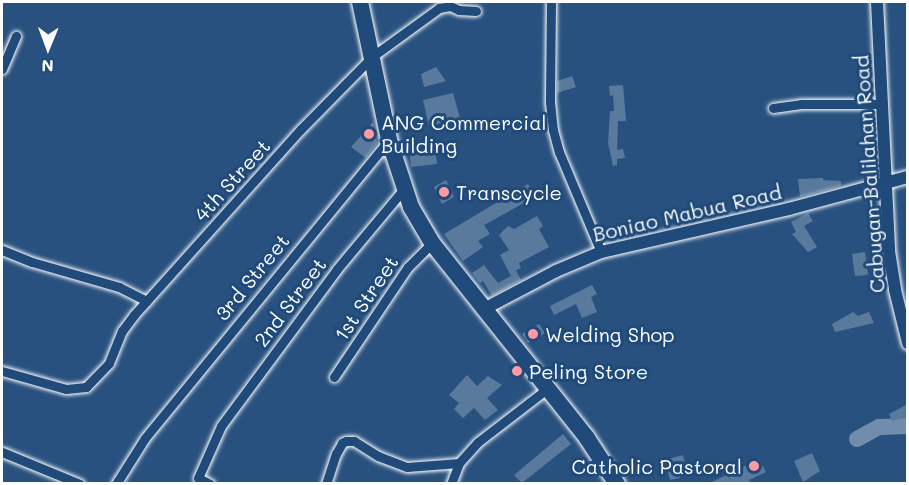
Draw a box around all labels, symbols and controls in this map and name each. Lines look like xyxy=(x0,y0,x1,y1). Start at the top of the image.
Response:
north arrow xyxy=(18,18,78,78)
street label: Cabugan-Balilahan Road xyxy=(849,54,889,294)
text: N xyxy=(41,56,54,77)
place label: ANG Commercial Building xyxy=(381,110,547,157)
marker: ANG Commercial Building xyxy=(362,127,376,141)
street label: 4th Street xyxy=(189,134,275,226)
place label: Transcycle xyxy=(456,180,562,204)
street label: Boniao Mabua Road xyxy=(590,180,784,246)
marker: Transcycle xyxy=(437,185,451,199)
street label: 3rd Street xyxy=(210,229,294,325)
street label: 1st Street xyxy=(329,251,403,345)
street label: 2nd Street xyxy=(249,253,331,351)
place label: Welding Shop xyxy=(545,322,675,346)
marker: Welding Shop xyxy=(526,327,540,341)
place label: Peling Store xyxy=(529,359,648,383)
marker: Peling Store xyxy=(510,364,524,378)
place label: Catholic Pastoral xyxy=(571,454,742,478)
marker: Catholic Pastoral xyxy=(747,459,761,473)

